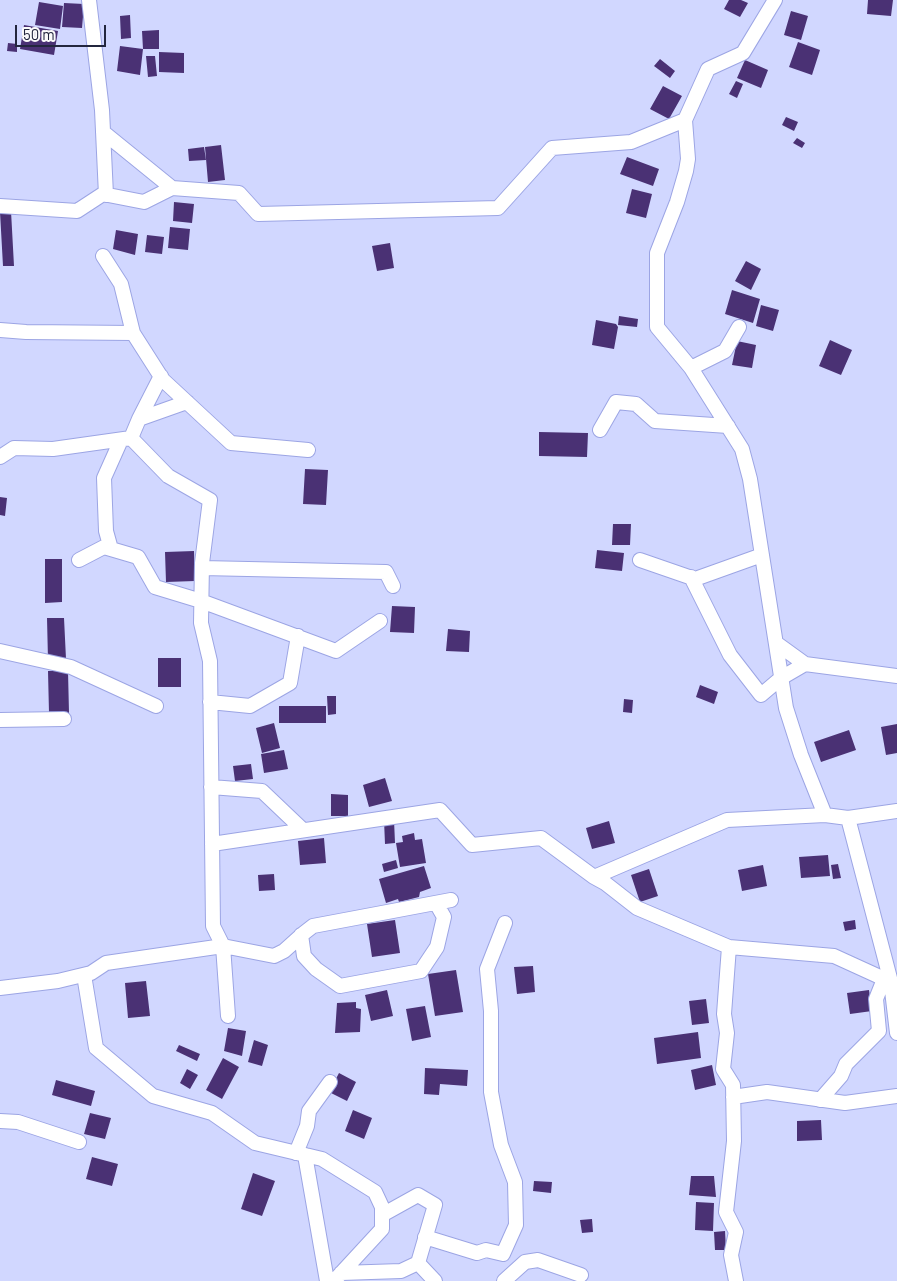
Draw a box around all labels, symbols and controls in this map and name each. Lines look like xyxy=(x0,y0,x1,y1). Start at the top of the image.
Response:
scale bar xyxy=(18,15,109,47)
text: 50 m xyxy=(23,25,55,43)

